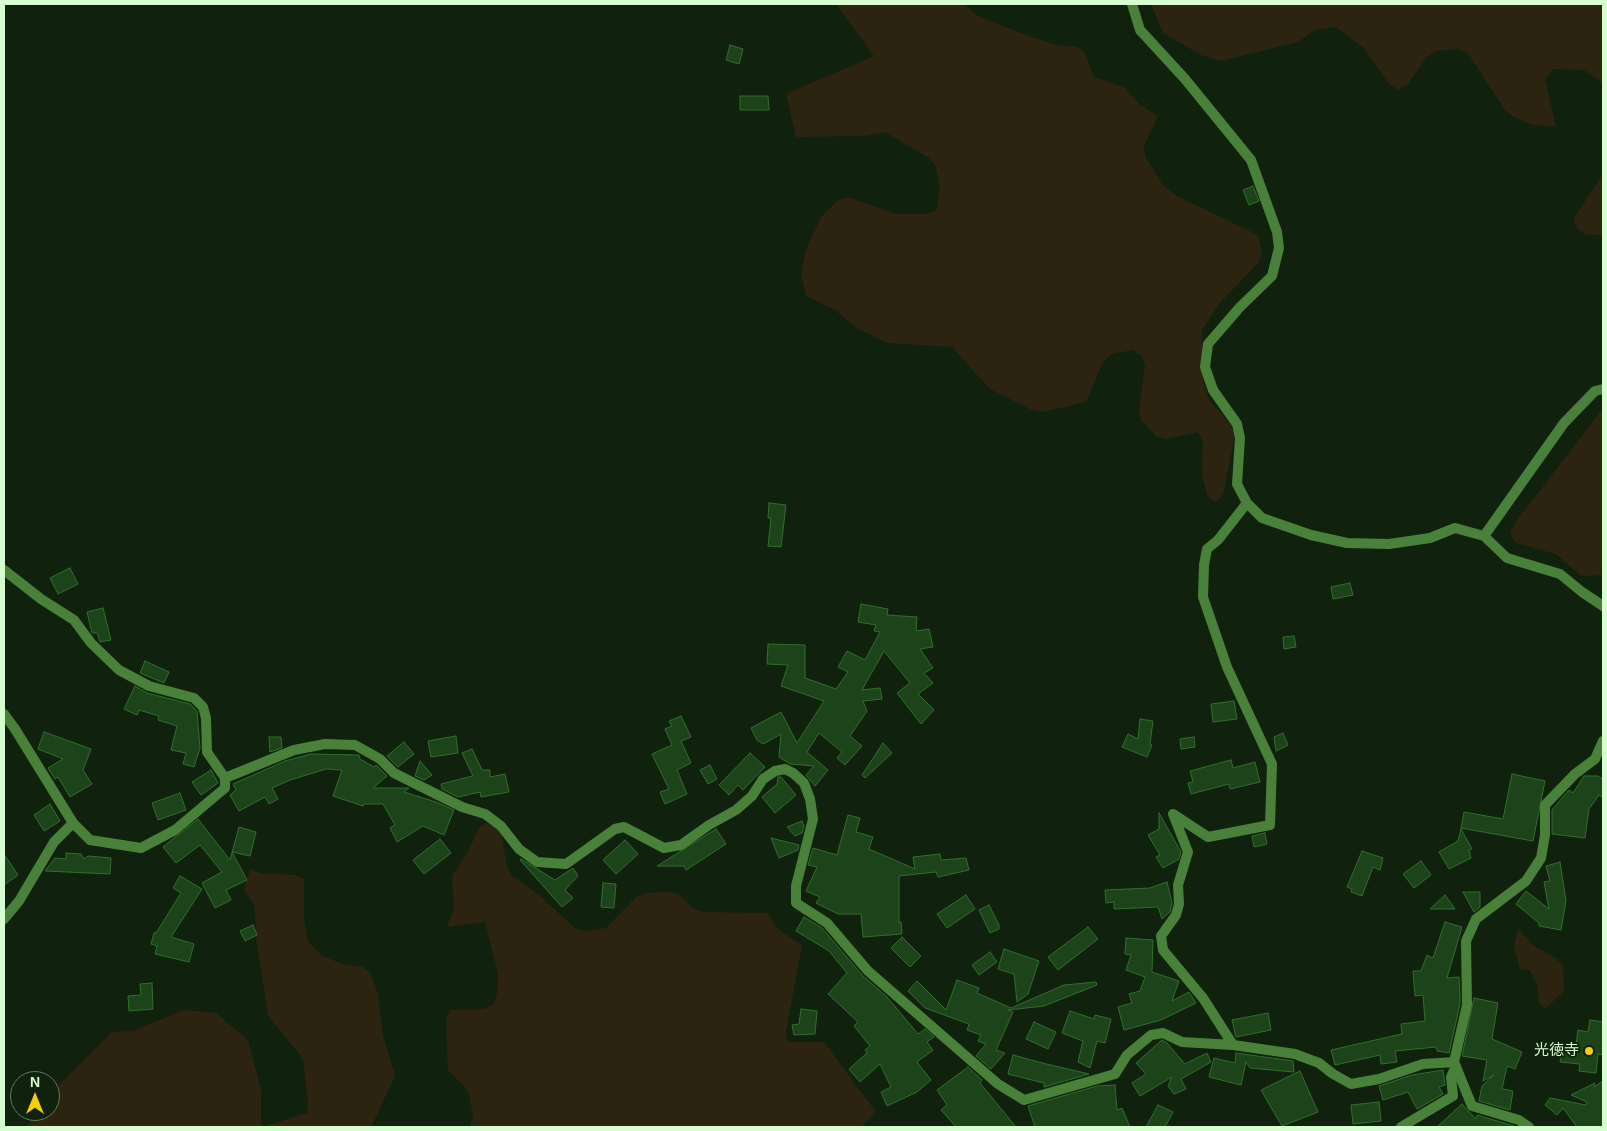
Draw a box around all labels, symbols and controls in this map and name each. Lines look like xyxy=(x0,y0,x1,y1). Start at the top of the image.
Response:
place label: 光徳寺 xyxy=(1534,1042,1579,1060)
marker: 光徳寺 xyxy=(1583,1045,1595,1057)
north arrow xyxy=(10,1071,60,1121)
text: N xyxy=(30,1074,40,1090)

